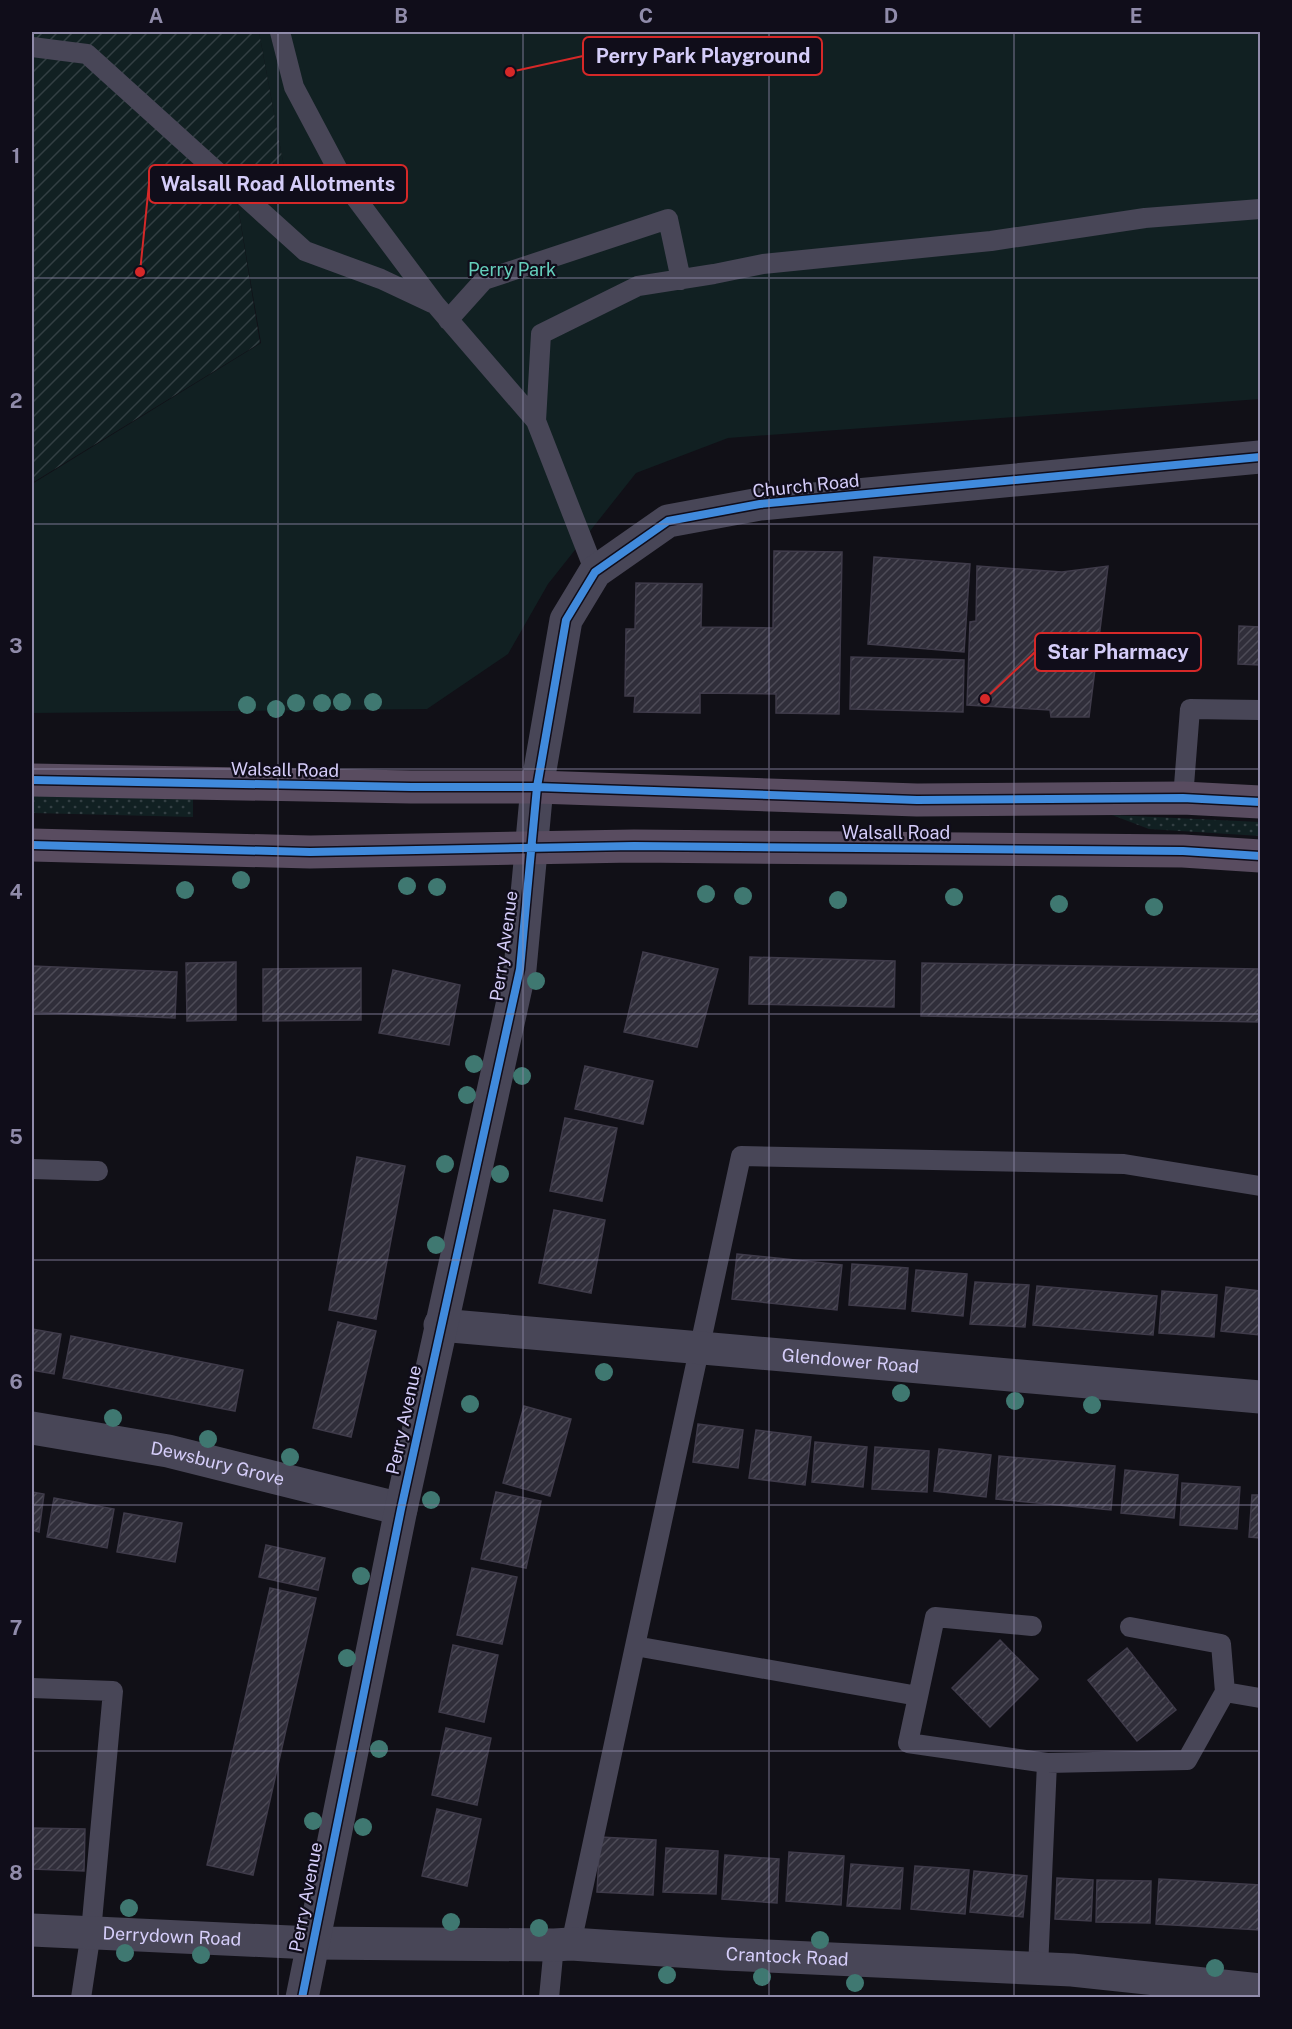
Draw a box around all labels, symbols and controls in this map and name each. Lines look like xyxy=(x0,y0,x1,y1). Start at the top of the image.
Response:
text: A xyxy=(149,4,163,28)
text: B xyxy=(394,4,408,28)
text: C xyxy=(639,4,653,28)
text: D xyxy=(884,4,898,28)
text: E xyxy=(1130,4,1142,28)
callout: Perry Park Playground xyxy=(583,37,822,75)
text: Perry Park Playground xyxy=(596,44,810,68)
text: 1 xyxy=(12,144,20,168)
callout: Walsall Road Allotments xyxy=(149,165,407,203)
text: Walsall Road Allotments xyxy=(161,172,395,196)
park label: Perry Park xyxy=(468,259,556,280)
text: 2 xyxy=(10,389,22,413)
street label: Church Road xyxy=(752,469,860,502)
callout: Star Pharmacy xyxy=(1035,633,1201,671)
text: 3 xyxy=(9,634,23,658)
text: Star Pharmacy xyxy=(1047,640,1189,664)
street label: Walsall Road xyxy=(231,758,339,781)
street label: Walsall Road xyxy=(842,822,950,843)
text: 4 xyxy=(9,880,23,904)
street label: Perry Avenue xyxy=(485,889,522,1003)
text: 5 xyxy=(9,1125,23,1149)
street label: Glendower Road xyxy=(781,1344,920,1377)
street label: Perry Avenue xyxy=(382,1363,425,1477)
text: 6 xyxy=(9,1370,23,1394)
street label: Dewsbury Grove xyxy=(149,1437,287,1490)
text: 7 xyxy=(10,1616,22,1640)
street label: Perry Avenue xyxy=(285,1840,326,1954)
text: 8 xyxy=(9,1861,23,1885)
street label: Derrydown Road xyxy=(102,1922,242,1950)
street label: Crantock Road xyxy=(725,1943,849,1970)

